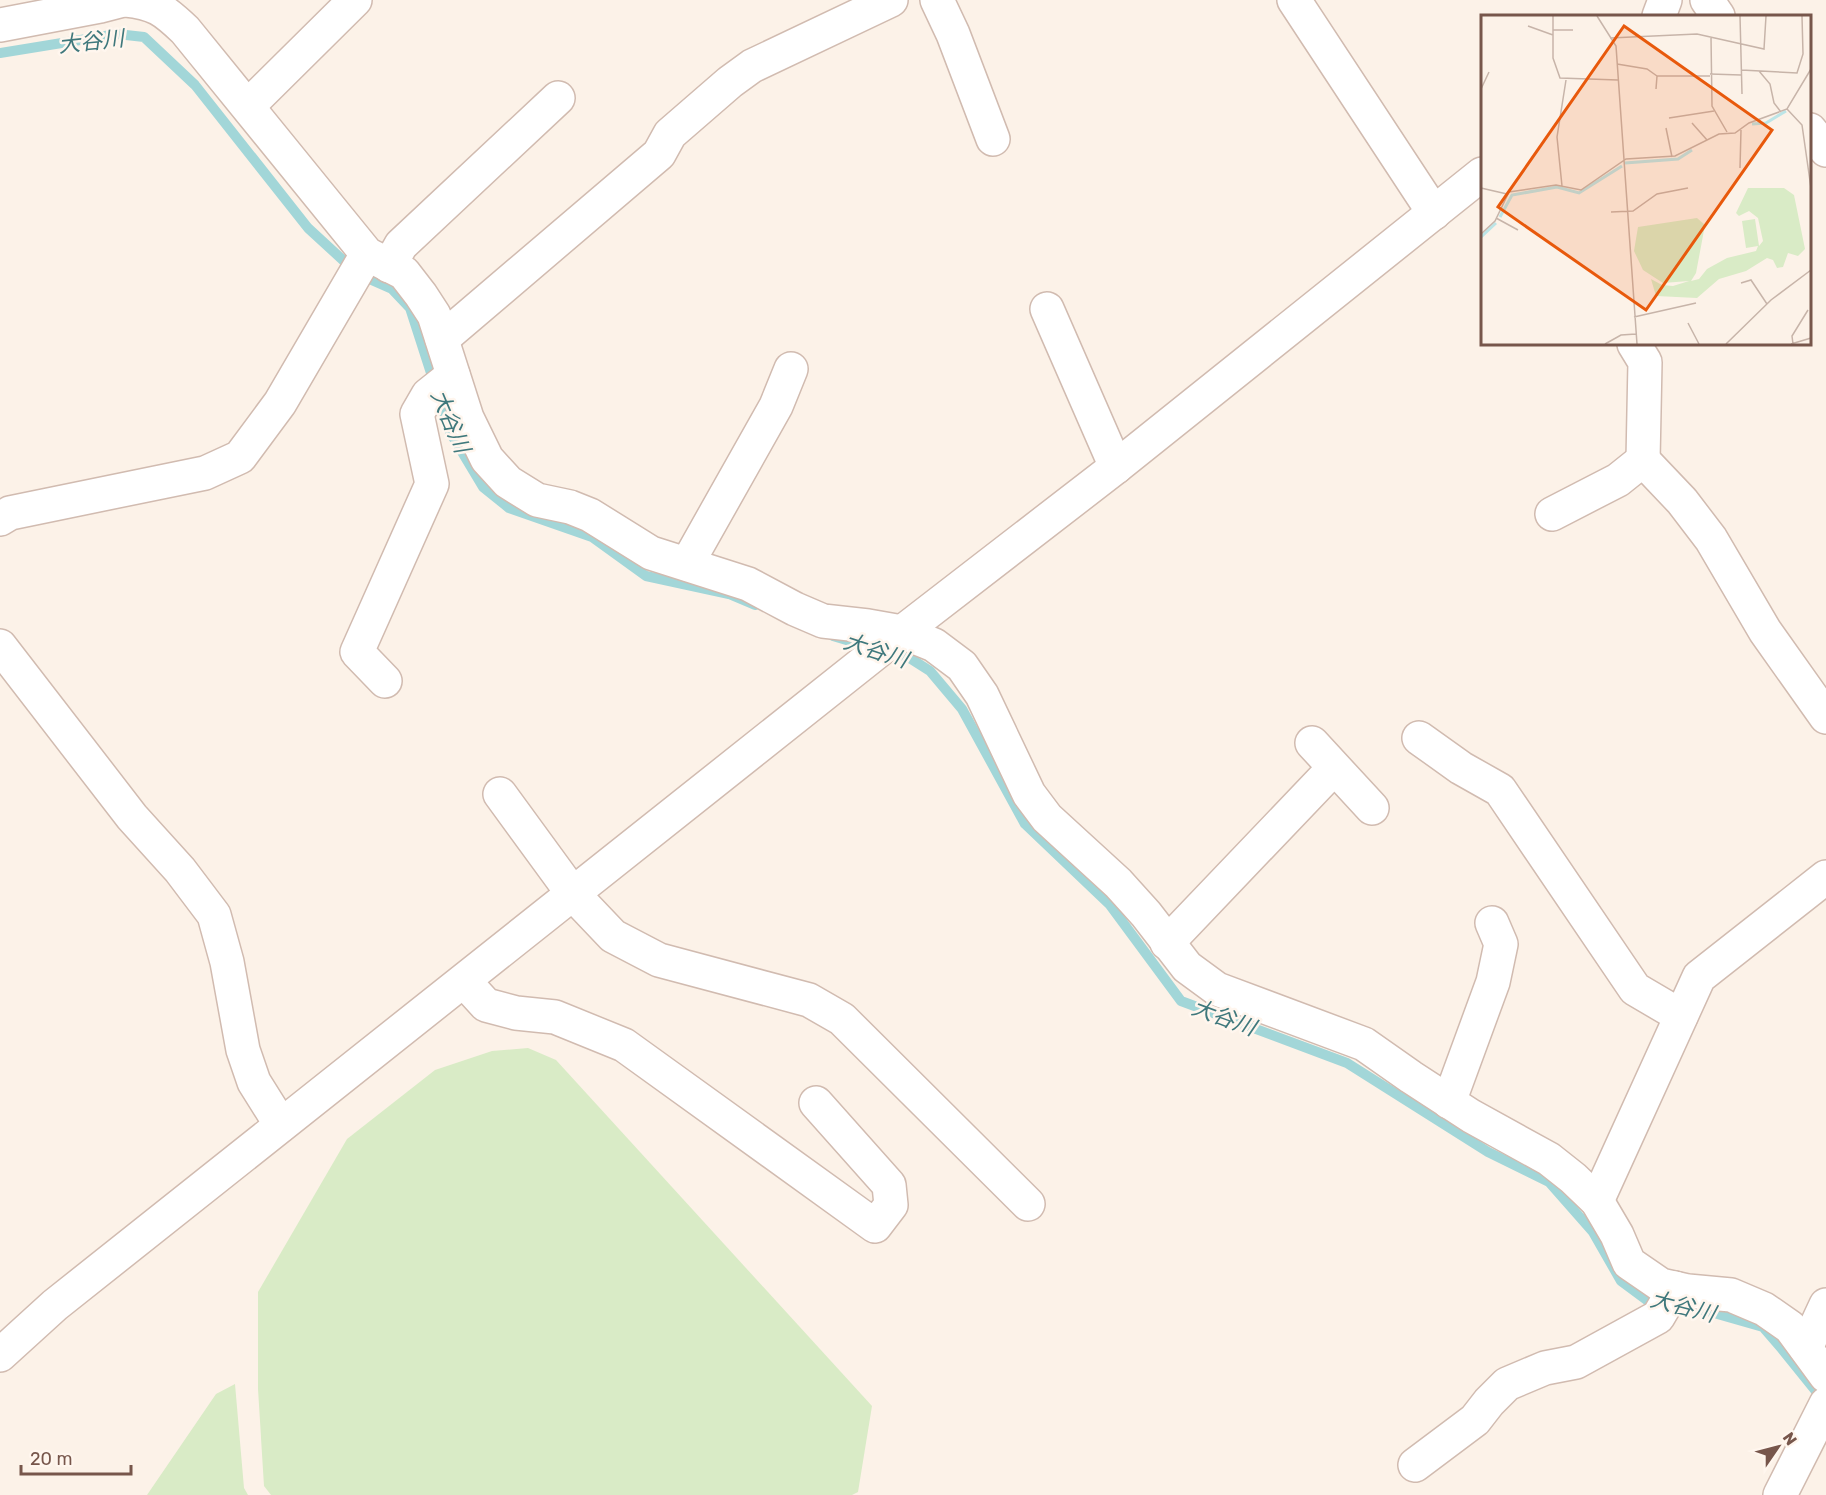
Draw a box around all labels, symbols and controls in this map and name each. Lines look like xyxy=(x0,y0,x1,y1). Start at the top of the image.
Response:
inset map xyxy=(1481,15,1811,345)
water label: 大谷川 xyxy=(57,24,127,58)
water label: 大谷川 xyxy=(425,386,477,459)
water label: 大谷川 xyxy=(840,627,913,674)
water label: 大谷川 xyxy=(1188,993,1261,1042)
water label: 大谷川 xyxy=(1648,1285,1720,1328)
north arrow xyxy=(1748,1417,1808,1477)
text: N xyxy=(1779,1429,1801,1449)
scale bar xyxy=(21,1438,130,1476)
text: 20 m xyxy=(30,1448,72,1470)

